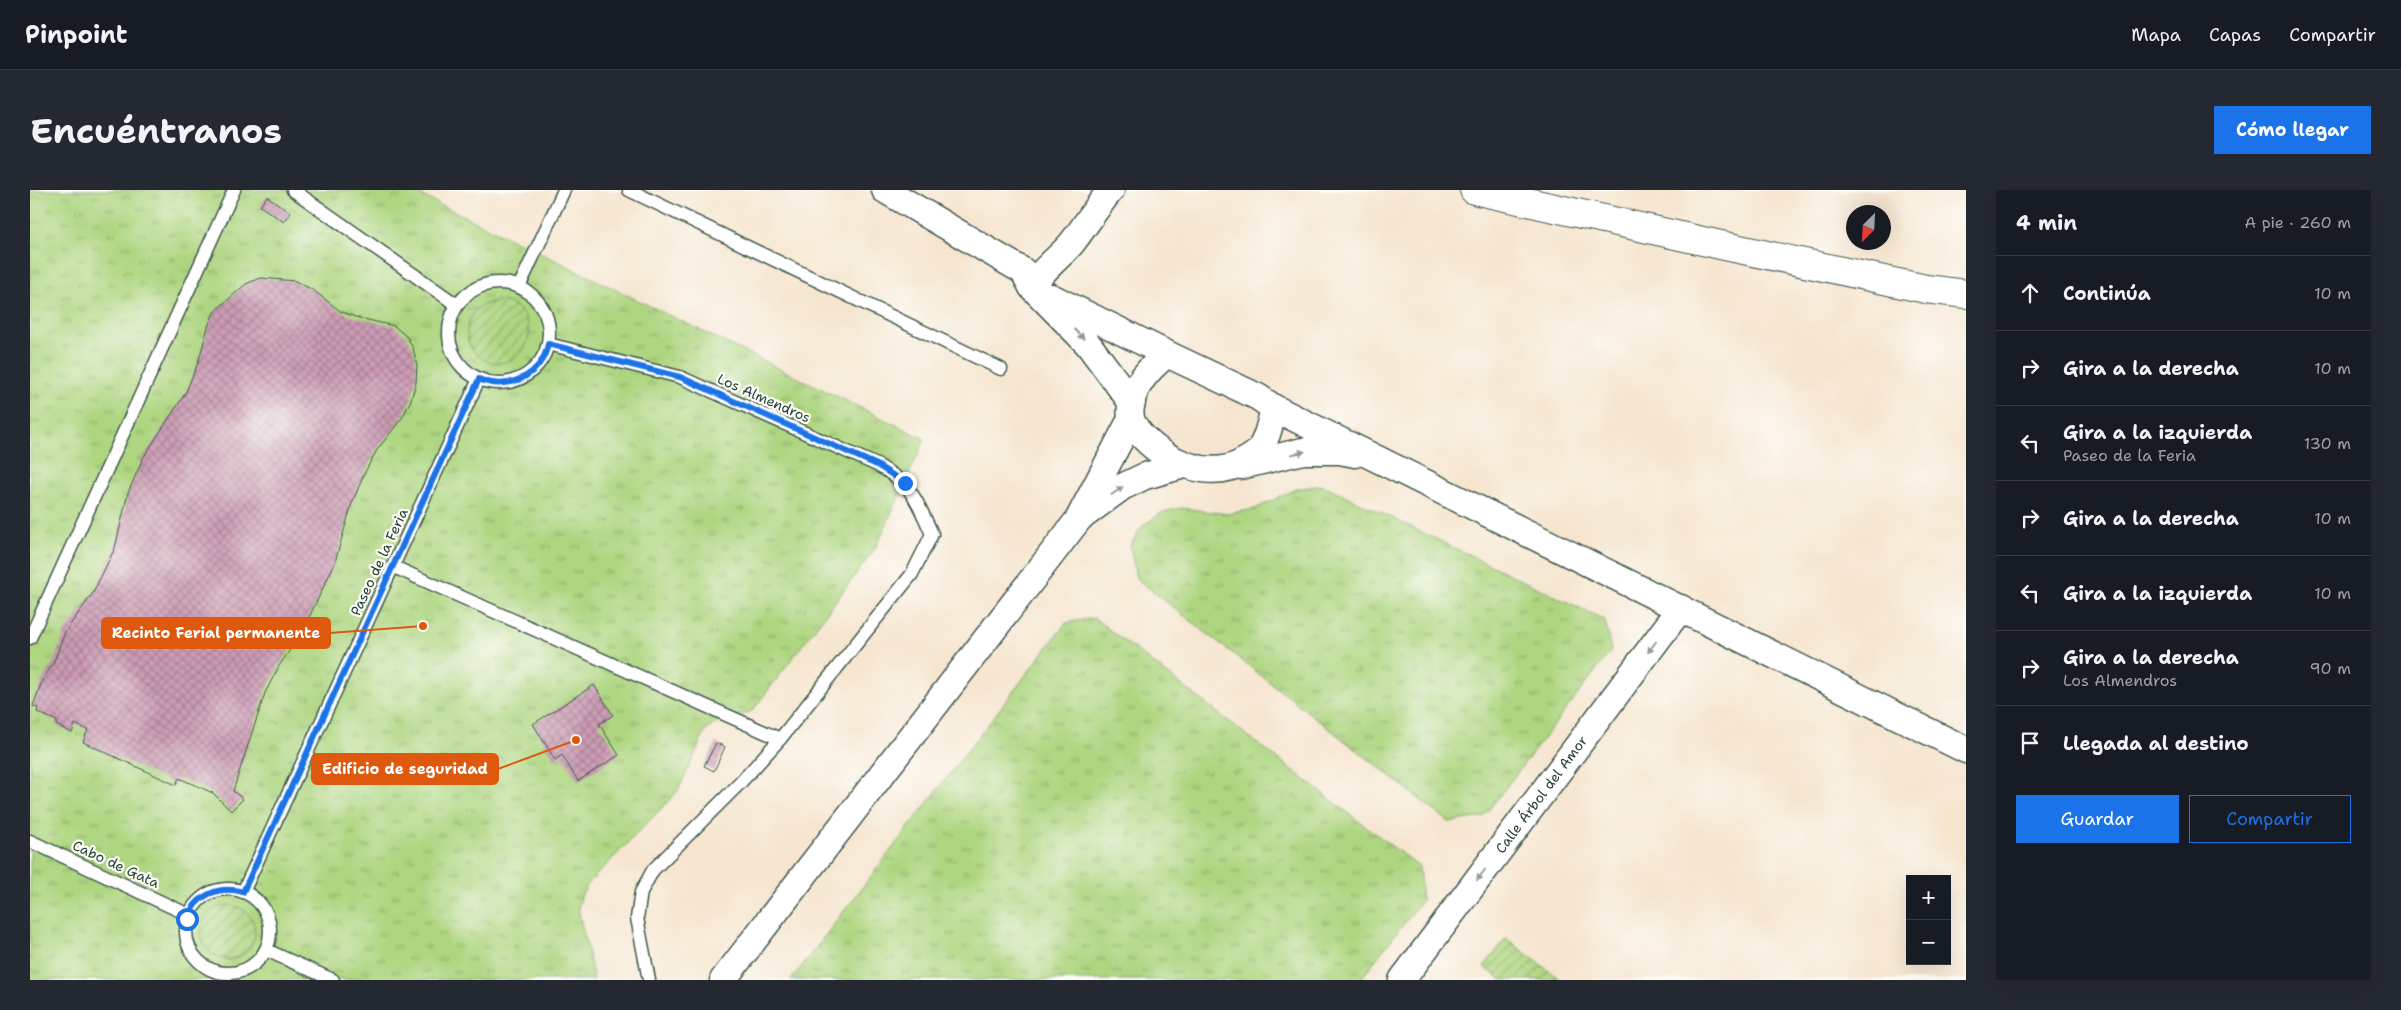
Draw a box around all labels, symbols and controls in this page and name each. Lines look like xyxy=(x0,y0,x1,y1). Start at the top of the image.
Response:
text: Pinpoint xyxy=(25,19,127,51)
text: Mapa xyxy=(2131,23,2181,47)
text: Capas xyxy=(2209,23,2261,47)
text: Compartir xyxy=(2289,23,2376,47)
button: Cómo llegar xyxy=(2214,106,2371,154)
text: Encuéntranos xyxy=(30,107,282,154)
north arrow xyxy=(1846,205,1891,250)
text: 4 min xyxy=(2016,209,2077,237)
text: A pie · 260 m xyxy=(2245,212,2351,233)
icon: ahead xyxy=(2016,279,2044,307)
text: Continúa xyxy=(2063,281,2151,306)
text: 10 m xyxy=(2314,283,2351,304)
one-way arrow xyxy=(1073,328,1085,340)
icon: right xyxy=(2016,354,2044,382)
text: Gira a la derecha xyxy=(2063,356,2239,381)
text: 10 m xyxy=(2314,358,2351,379)
street label: Los Almendros xyxy=(715,369,813,427)
text: Gira a la izquierda xyxy=(2063,420,2252,445)
icon: left xyxy=(2016,429,2044,457)
text: 130 m xyxy=(2304,433,2351,454)
text: Paseo de la Feria xyxy=(2063,445,2196,466)
one-way arrow xyxy=(1291,448,1307,456)
route end xyxy=(894,472,917,495)
one-way arrow xyxy=(1110,486,1124,496)
icon: right xyxy=(2016,504,2044,532)
street label: Paseo de la Feria xyxy=(346,505,412,619)
text: Gira a la derecha xyxy=(2063,506,2239,531)
text: 10 m xyxy=(2314,508,2351,529)
icon: left xyxy=(2016,579,2044,607)
text: Gira a la izquierda xyxy=(2063,581,2252,606)
text: 10 m xyxy=(2314,583,2351,604)
callout: Recinto Ferial permanente xyxy=(102,618,330,648)
text: Recinto Ferial permanente xyxy=(112,623,320,643)
one-way arrow xyxy=(1647,640,1657,654)
text: Gira a la derecha xyxy=(2063,645,2239,670)
icon: right xyxy=(2016,654,2044,682)
text: 90 m xyxy=(2310,658,2351,679)
text: Los Almendros xyxy=(2063,670,2177,691)
icon: arrive xyxy=(2016,729,2044,757)
text: Llegada al destino xyxy=(2063,731,2249,756)
street label: Calle Árbol del Amor xyxy=(1491,732,1591,857)
callout: Edificio de seguridad xyxy=(312,754,498,784)
text: Edificio de seguridad xyxy=(322,759,488,779)
button: Guardar xyxy=(2016,795,2179,843)
button: Compartir xyxy=(2189,795,2351,843)
street label: Cabo de Gata xyxy=(70,836,162,892)
one-way arrow xyxy=(1476,868,1486,882)
map controls xyxy=(1906,875,1951,965)
button: + xyxy=(1906,875,1951,920)
route start xyxy=(176,908,199,931)
button: − xyxy=(1906,920,1951,965)

